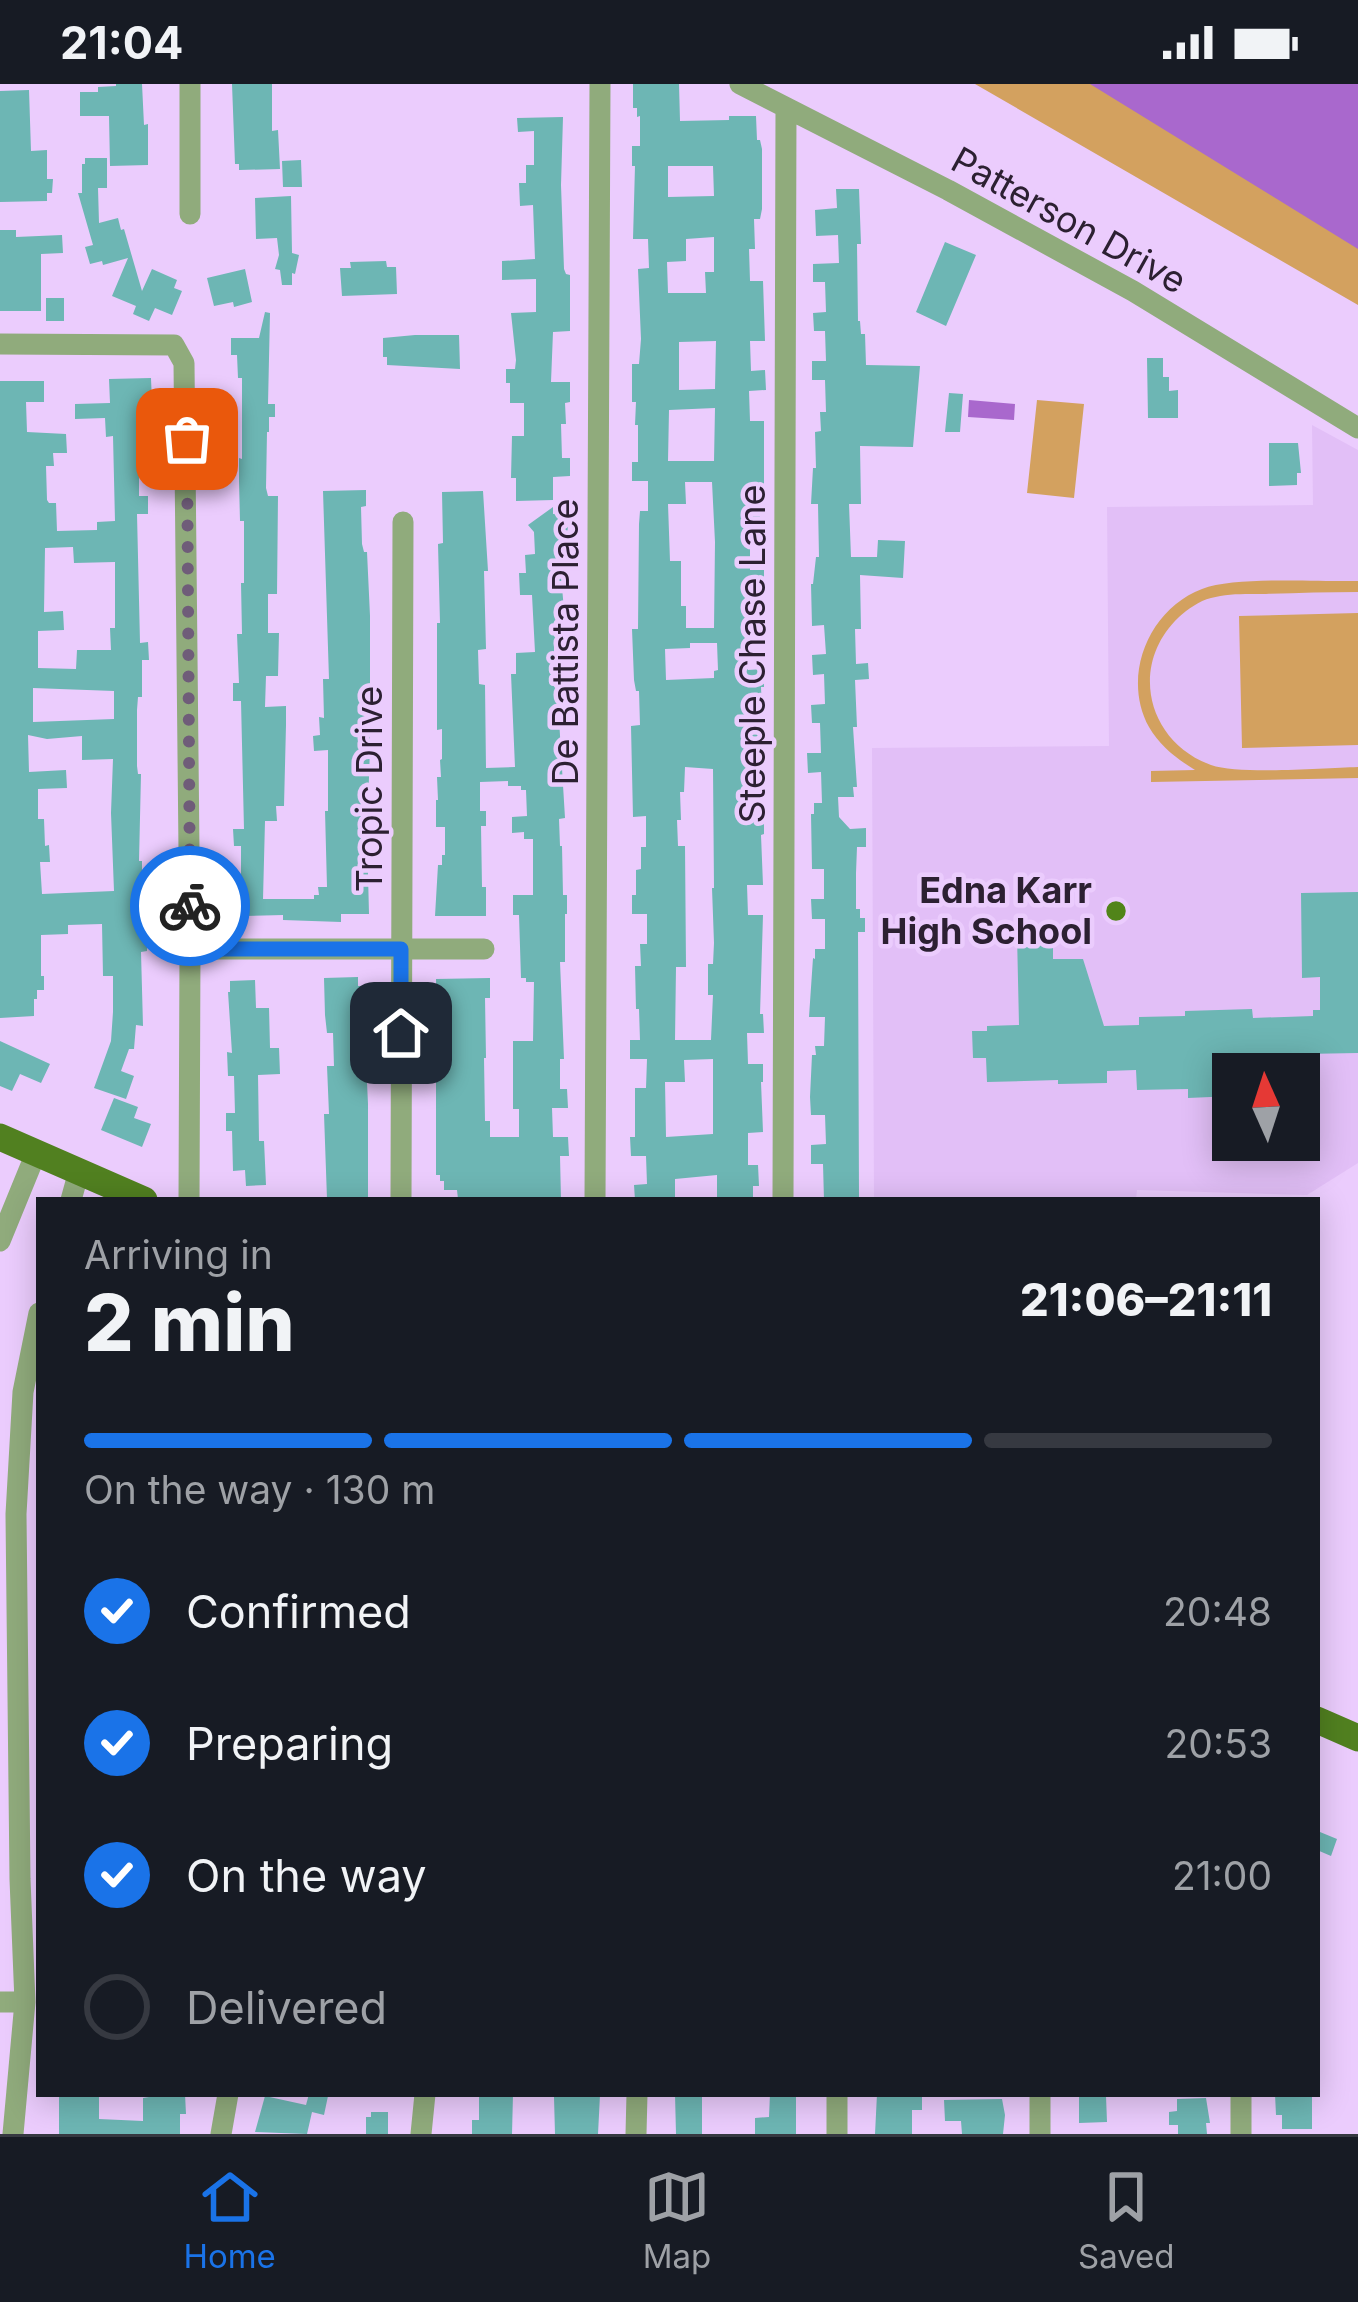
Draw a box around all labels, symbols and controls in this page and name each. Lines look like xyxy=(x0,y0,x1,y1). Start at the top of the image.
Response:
text: 21:04 xyxy=(60,15,184,70)
street label: Patterson Drive xyxy=(944,137,1194,303)
pin xyxy=(136,388,238,490)
icon: bag xyxy=(154,406,220,472)
street label: Steeple Chase Lane xyxy=(730,484,774,824)
street label: De Battista Place xyxy=(543,498,587,786)
street label: Tropic Drive xyxy=(347,686,391,892)
courier xyxy=(130,846,250,966)
place label: Edna Karr High School xyxy=(881,868,1092,953)
icon: bike xyxy=(157,873,223,939)
marker: Edna Karr High School xyxy=(1103,898,1129,924)
pin xyxy=(350,982,452,1084)
icon: home xyxy=(368,1000,434,1066)
north arrow xyxy=(1212,1053,1320,1161)
map controls xyxy=(1212,1053,1320,1161)
text: Arriving in xyxy=(84,1231,273,1278)
text: 21:06–21:11 xyxy=(1020,1272,1272,1327)
text: 2 min xyxy=(84,1275,295,1370)
text: On the way · 130 m xyxy=(84,1466,435,1513)
icon: check xyxy=(84,1578,150,1644)
text: Confirmed xyxy=(186,1584,411,1639)
text: 20:48 xyxy=(1163,1588,1272,1635)
icon: check xyxy=(84,1710,150,1776)
text: Preparing xyxy=(186,1716,393,1771)
text: 20:53 xyxy=(1165,1720,1272,1767)
icon: check xyxy=(84,1842,150,1908)
text: On the way xyxy=(186,1848,427,1903)
text: 21:00 xyxy=(1172,1852,1272,1899)
text: Delivered xyxy=(186,1980,387,2035)
tab: Home xyxy=(183,2164,276,2276)
tab: Map xyxy=(643,2164,711,2276)
tab: Saved xyxy=(1078,2164,1175,2276)

